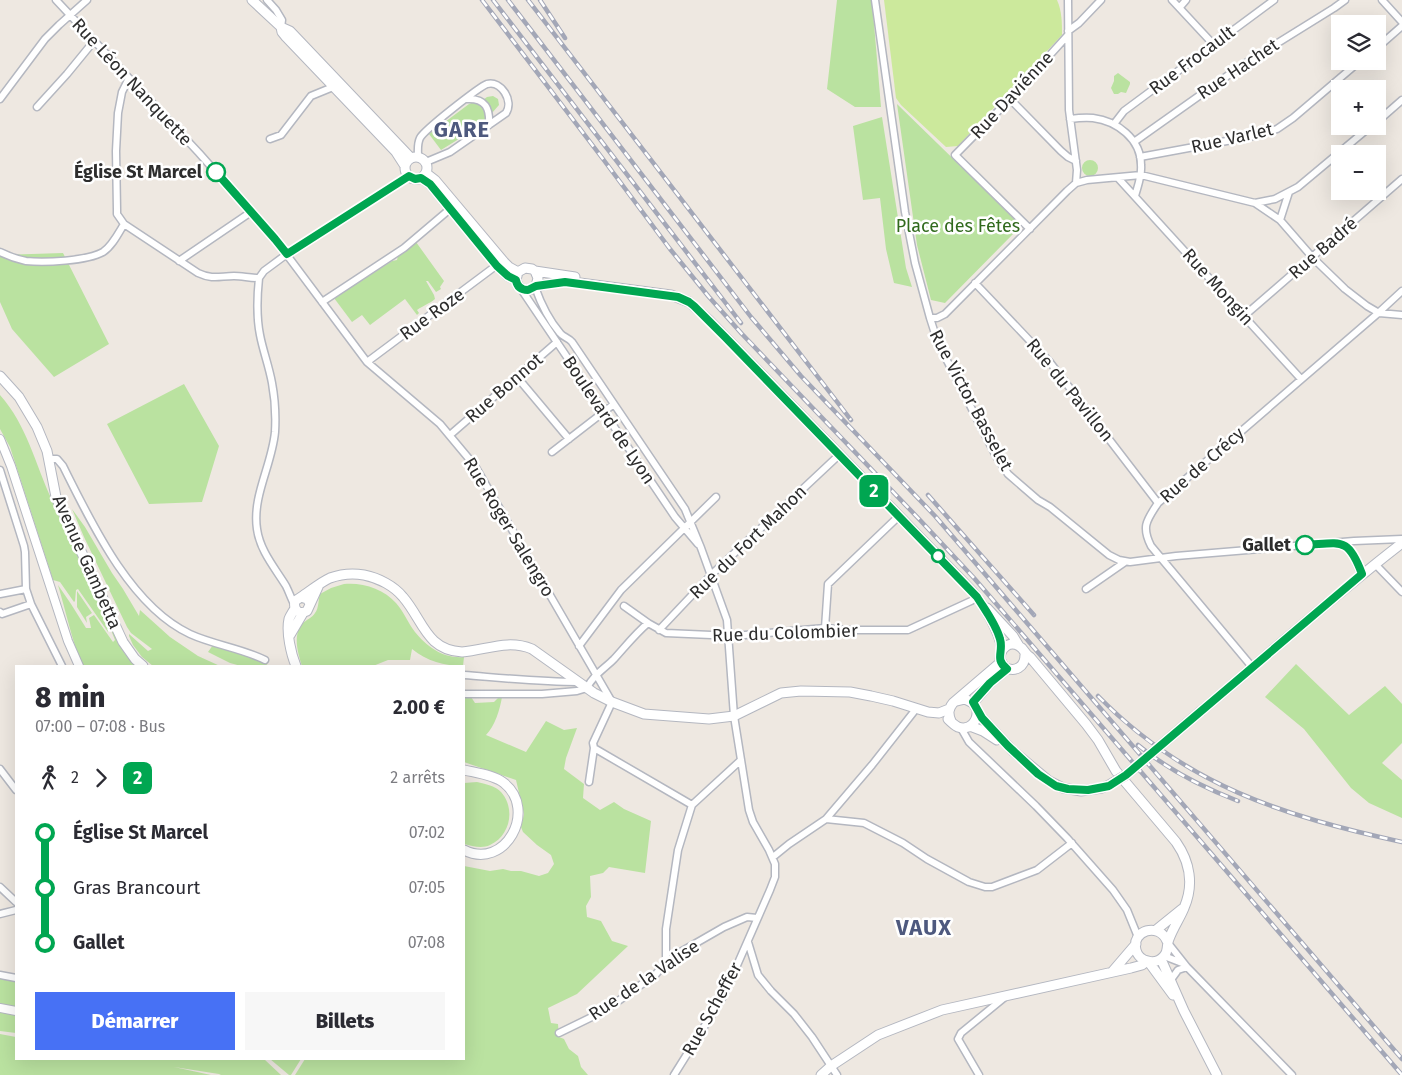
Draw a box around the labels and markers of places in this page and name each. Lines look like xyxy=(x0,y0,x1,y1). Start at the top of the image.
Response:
place label: Église St Marcel xyxy=(74,160,203,183)
marker: Église St Marcel xyxy=(206,162,226,182)
place label: Gallet xyxy=(1242,534,1292,556)
marker: Gallet xyxy=(1295,535,1315,555)
unlabelled marker xyxy=(931,549,945,563)

